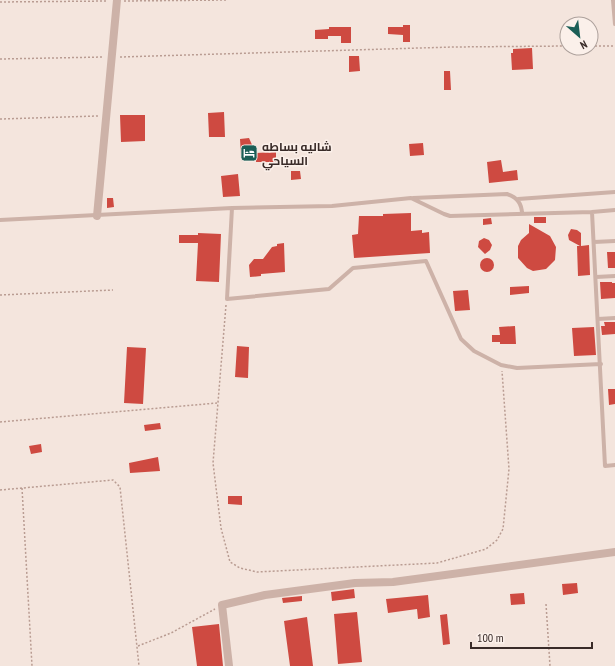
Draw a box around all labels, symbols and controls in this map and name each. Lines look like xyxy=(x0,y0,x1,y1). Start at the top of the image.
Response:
north arrow xyxy=(559,16,599,56)
text: N xyxy=(578,37,590,52)
place label: شاليه بساطه السياحي xyxy=(262,139,332,171)
hotel icon: شاليه بساطه السياحي xyxy=(239,143,259,163)
scale bar xyxy=(471,624,592,650)
text: 100 m xyxy=(477,630,504,645)

